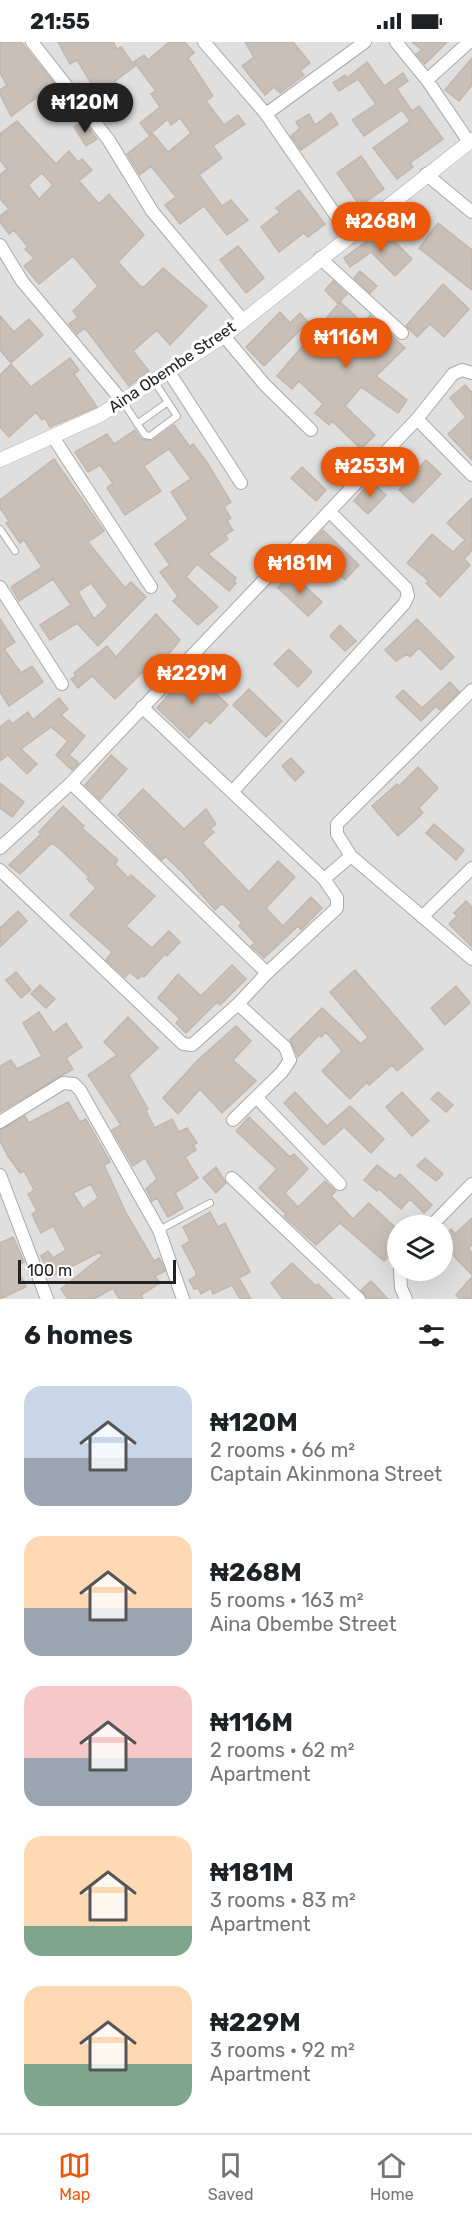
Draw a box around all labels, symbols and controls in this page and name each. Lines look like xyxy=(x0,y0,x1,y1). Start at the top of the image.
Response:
text: 21:55 xyxy=(30,8,90,35)
pin: ₦120M xyxy=(43,83,127,134)
text: ₦120M xyxy=(51,90,119,114)
pin: ₦268M xyxy=(339,202,423,253)
text: ₦268M xyxy=(346,209,416,233)
street label: Aina Obembe Street xyxy=(105,317,239,417)
pin: ₦116M xyxy=(304,318,388,369)
text: ₦116M xyxy=(314,325,378,349)
pin: ₦253M xyxy=(328,447,412,498)
text: ₦253M xyxy=(335,454,405,478)
pin: ₦181M xyxy=(258,544,342,595)
text: ₦181M xyxy=(268,551,332,575)
pin: ₦229M xyxy=(150,654,234,705)
text: ₦229M xyxy=(157,661,227,685)
map controls xyxy=(387,1215,453,1281)
button: layers xyxy=(387,1215,453,1281)
scale bar xyxy=(18,1257,176,1284)
text: 100 m xyxy=(27,1261,72,1280)
icon: filters xyxy=(415,1319,448,1352)
text: 6 homes xyxy=(24,1320,133,1351)
text: ₦120M xyxy=(210,1407,298,1438)
icon: home xyxy=(72,1410,144,1482)
text: 2 rooms · 66 m² xyxy=(210,1438,355,1462)
text: Captain Akinmona Street xyxy=(210,1462,442,1486)
text: ₦268M xyxy=(210,1557,302,1588)
icon: home xyxy=(72,1560,144,1632)
text: 5 rooms · 163 m² xyxy=(210,1588,364,1612)
text: Aina Obembe Street xyxy=(210,1612,397,1636)
text: ₦116M xyxy=(210,1707,293,1738)
icon: home xyxy=(72,1710,144,1782)
text: 2 rooms · 62 m² xyxy=(210,1738,355,1762)
text: Apartment xyxy=(210,1762,311,1786)
text: ₦181M xyxy=(210,1857,294,1888)
icon: home xyxy=(72,1860,144,1932)
text: 3 rooms · 83 m² xyxy=(210,1888,356,1912)
text: Apartment xyxy=(210,1912,311,1936)
text: ₦229M xyxy=(210,2007,301,2038)
icon: home xyxy=(72,2010,144,2082)
text: 3 rooms · 92 m² xyxy=(210,2038,355,2062)
text: Apartment xyxy=(210,2062,311,2086)
tab: Map xyxy=(58,2149,91,2204)
tab: Saved xyxy=(208,2149,253,2204)
tab: Home xyxy=(370,2149,414,2204)

